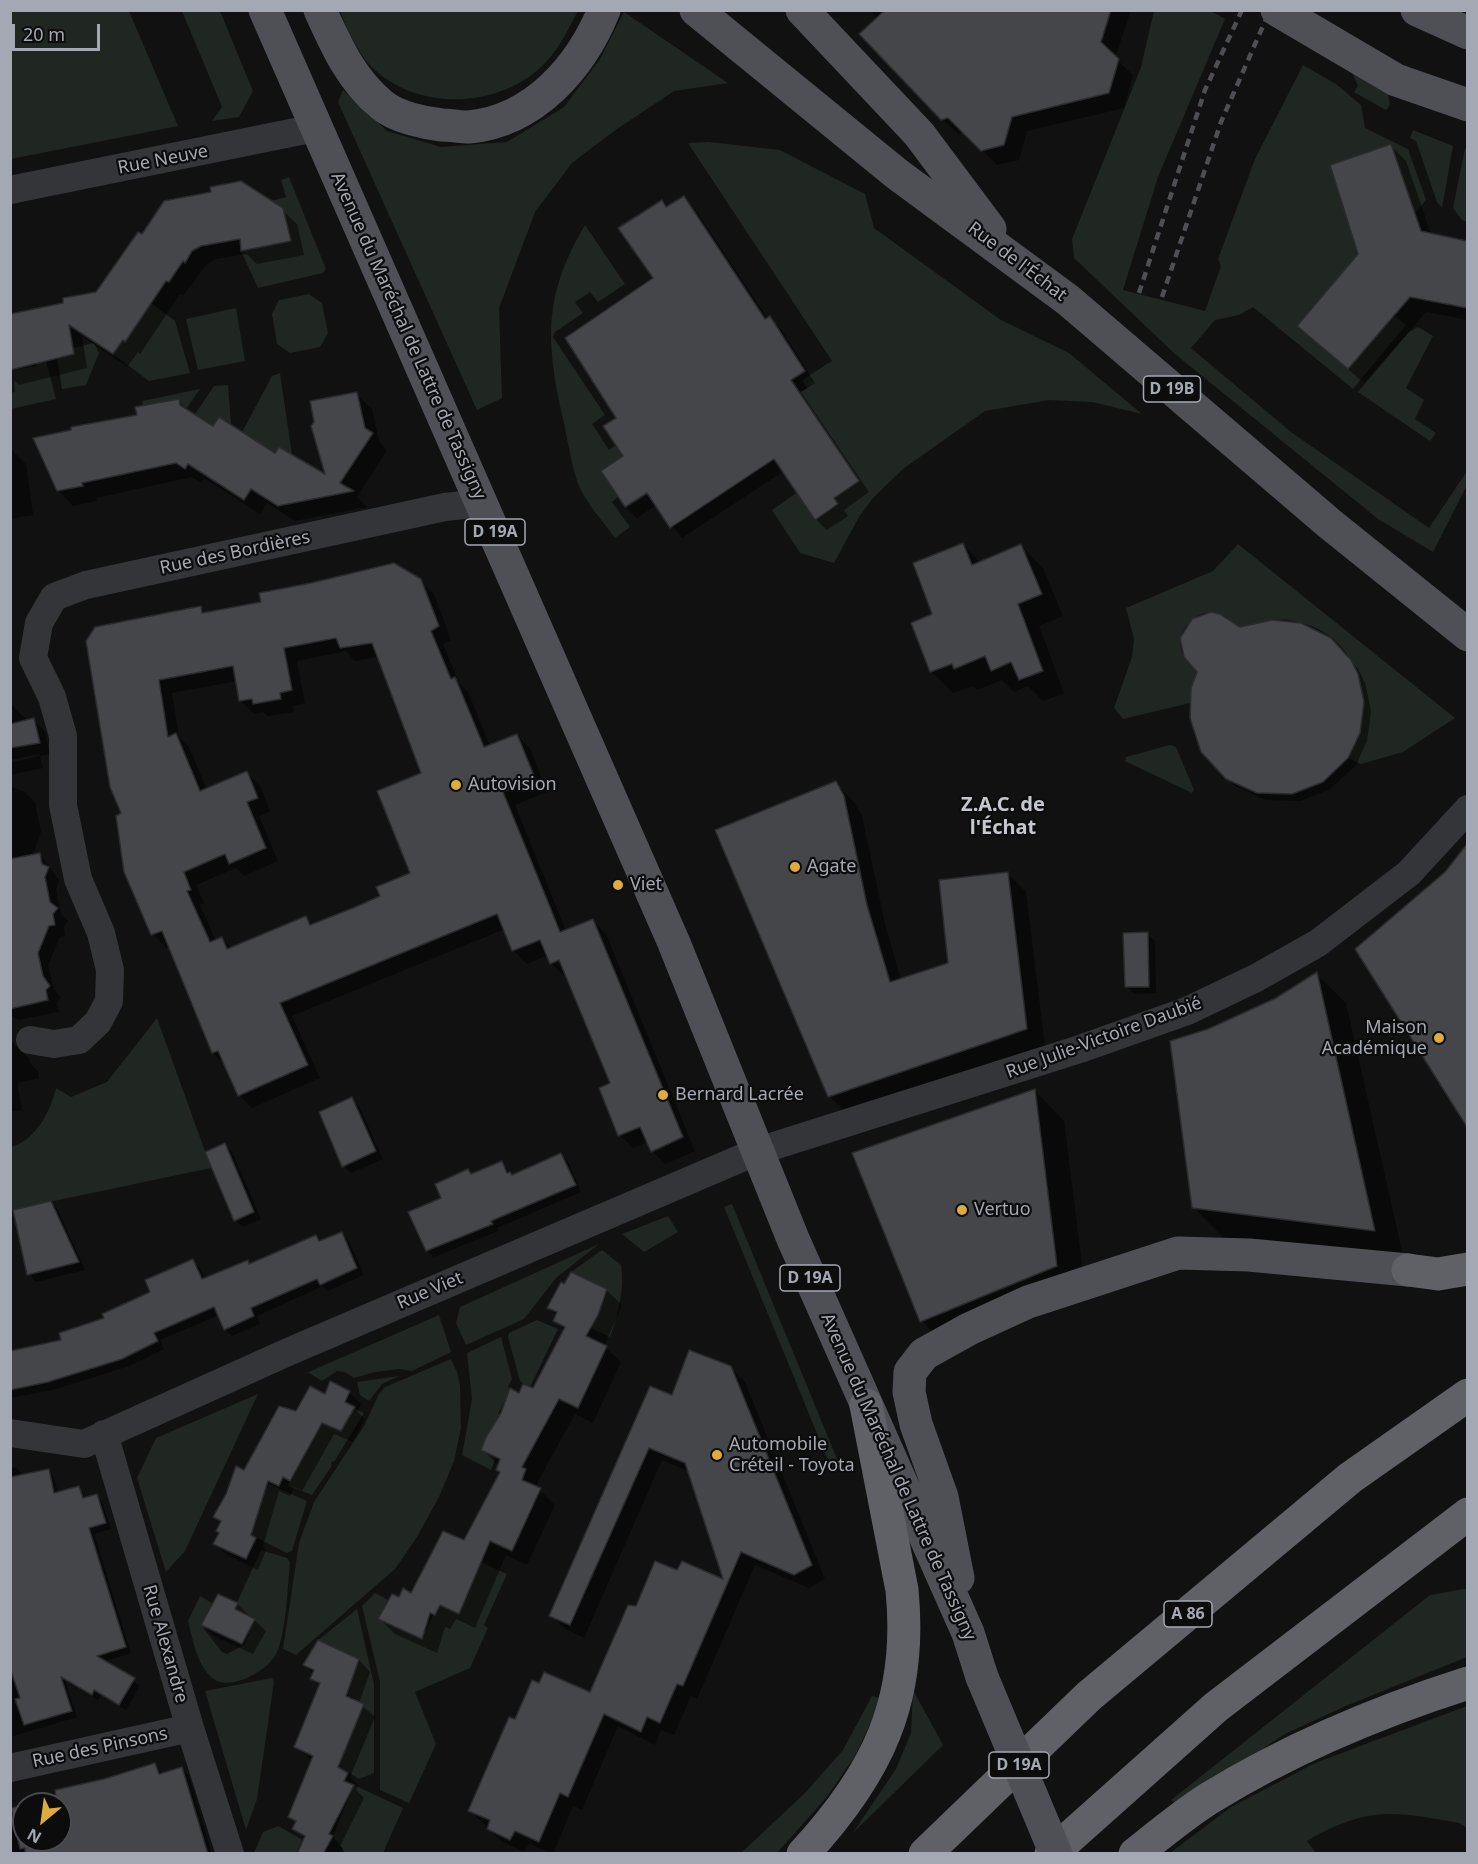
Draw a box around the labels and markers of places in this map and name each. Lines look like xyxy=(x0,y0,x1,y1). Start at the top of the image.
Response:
place label: Autovision xyxy=(468,774,557,796)
marker: Autovision xyxy=(449,778,463,792)
place label: Agate xyxy=(807,856,856,878)
marker: Agate xyxy=(788,860,802,874)
place label: Viet xyxy=(630,874,662,896)
marker: Viet xyxy=(611,878,625,892)
place label: Maison Académique xyxy=(1322,1017,1427,1060)
marker: Maison Académique xyxy=(1432,1031,1446,1045)
place label: Bernard Lacrée xyxy=(675,1084,804,1106)
marker: Bernard Lacrée xyxy=(656,1088,670,1102)
place label: Vertuo xyxy=(974,1199,1031,1221)
marker: Vertuo xyxy=(955,1203,969,1217)
place label: Automobile Créteil - Toyota xyxy=(729,1434,855,1476)
marker: Automobile Créteil - Toyota xyxy=(710,1448,724,1462)

